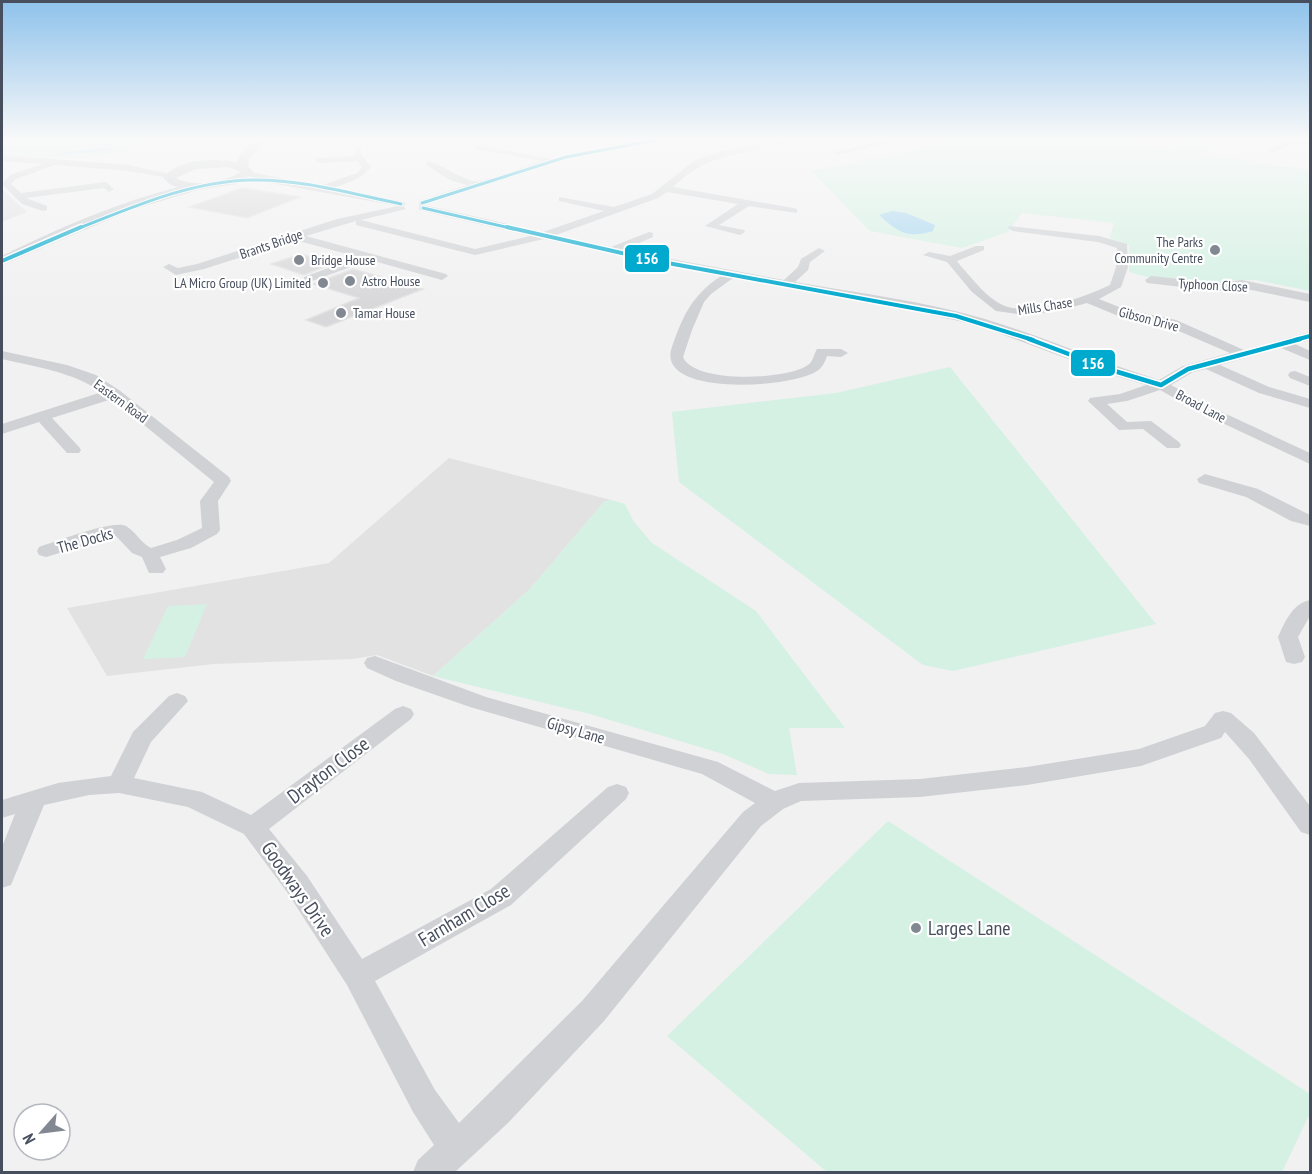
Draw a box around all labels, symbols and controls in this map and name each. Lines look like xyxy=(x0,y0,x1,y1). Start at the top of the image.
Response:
street label: Brants Bridge xyxy=(237,225,305,263)
place label: The Parks Community Centre xyxy=(1114,233,1203,267)
marker: The Parks Community Centre xyxy=(1208,243,1222,257)
line badge: 156 xyxy=(624,244,670,273)
text: 156 xyxy=(636,248,659,268)
place label: Bridge House xyxy=(311,251,376,269)
marker: Bridge House xyxy=(292,253,306,267)
place label: Astro House xyxy=(362,272,420,290)
place label: LA Micro Group (UK) Limited xyxy=(174,274,311,292)
marker: Astro House xyxy=(343,274,357,288)
street label: Typhoon Close xyxy=(1178,274,1249,296)
marker: LA Micro Group (UK) Limited xyxy=(316,276,330,290)
street label: Mills Chase xyxy=(1016,293,1074,319)
street label: Gibson Drive xyxy=(1117,302,1181,336)
place label: Tamar House xyxy=(353,304,416,322)
marker: Tamar House xyxy=(334,306,348,320)
line badge: 156 xyxy=(1070,349,1116,377)
text: 156 xyxy=(1082,353,1105,373)
street label: Eastern Road xyxy=(90,375,152,427)
street label: Broad Lane xyxy=(1173,385,1229,427)
street label: The Docks xyxy=(55,523,115,557)
street label: Gipsy Lane xyxy=(545,712,607,748)
street label: Drayton Close xyxy=(282,731,374,809)
street label: Goodways Drive xyxy=(256,836,340,942)
street label: Farnham Close xyxy=(414,878,514,952)
place label: Larges Lane xyxy=(928,915,1010,941)
marker: Larges Lane xyxy=(909,921,923,935)
north arrow xyxy=(12,1102,72,1162)
text: N xyxy=(18,1131,40,1148)

